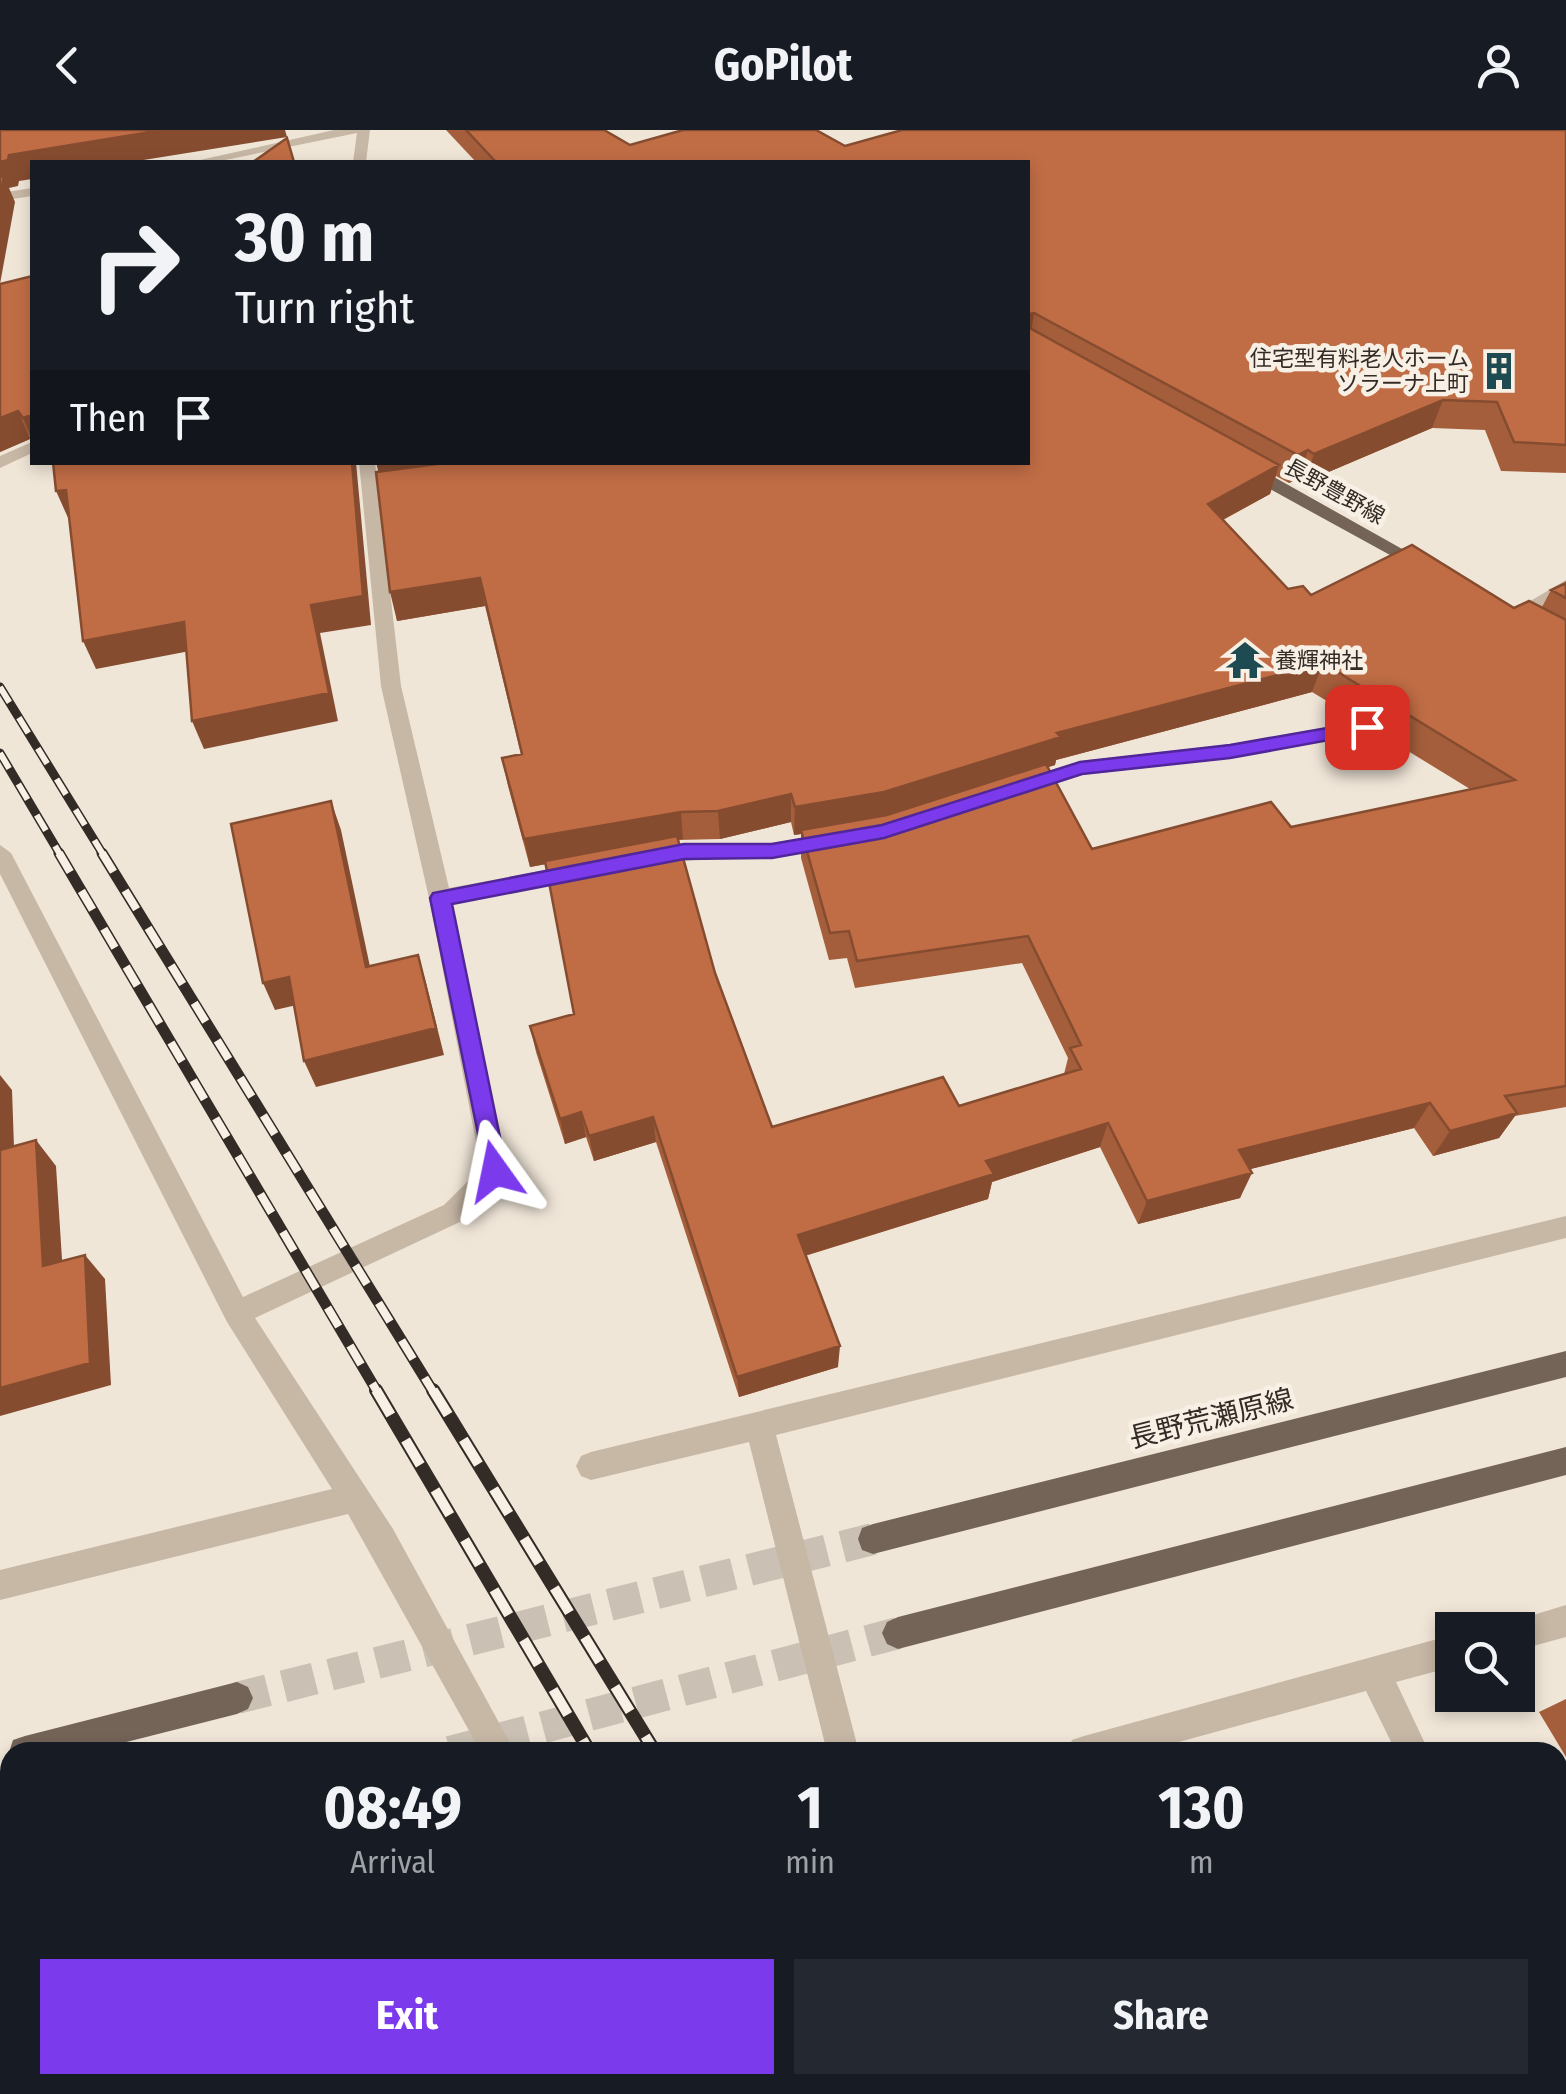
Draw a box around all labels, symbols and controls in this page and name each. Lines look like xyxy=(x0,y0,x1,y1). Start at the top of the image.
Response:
icon: back xyxy=(40,38,95,93)
text: GoPilot xyxy=(714,38,852,92)
icon: person xyxy=(1471,38,1526,93)
text: 30 m xyxy=(235,196,374,280)
icon: right xyxy=(70,200,200,330)
text: Turn right xyxy=(235,281,414,335)
place label: 住宅型有料老人ホーム ソラーナ上町 xyxy=(1250,345,1469,397)
building icon: 住宅型有料老人ホーム ソラーナ上町 xyxy=(1478,350,1520,392)
icon: arrive xyxy=(166,390,221,445)
text: Then xyxy=(70,395,146,441)
street label: 長野豊野線 xyxy=(1280,453,1389,530)
temple icon: 養輝神社 xyxy=(1224,639,1266,681)
place label: 養輝神社 xyxy=(1275,647,1363,674)
pin xyxy=(1325,685,1410,770)
icon: arrive xyxy=(1340,700,1395,755)
position arrow xyxy=(443,1119,547,1223)
street label: 長野荒瀬原線 xyxy=(1126,1382,1297,1455)
map controls xyxy=(1435,1612,1535,1712)
button: search xyxy=(1435,1612,1535,1712)
text: 08:49 xyxy=(323,1772,462,1844)
text: 1 xyxy=(797,1772,823,1844)
text: 130 xyxy=(1158,1772,1245,1844)
text: Arrival xyxy=(350,1843,435,1881)
text: min xyxy=(785,1843,835,1881)
text: m xyxy=(1189,1843,1214,1881)
button: Exit xyxy=(40,1959,774,2074)
button: Share xyxy=(794,1959,1528,2074)

